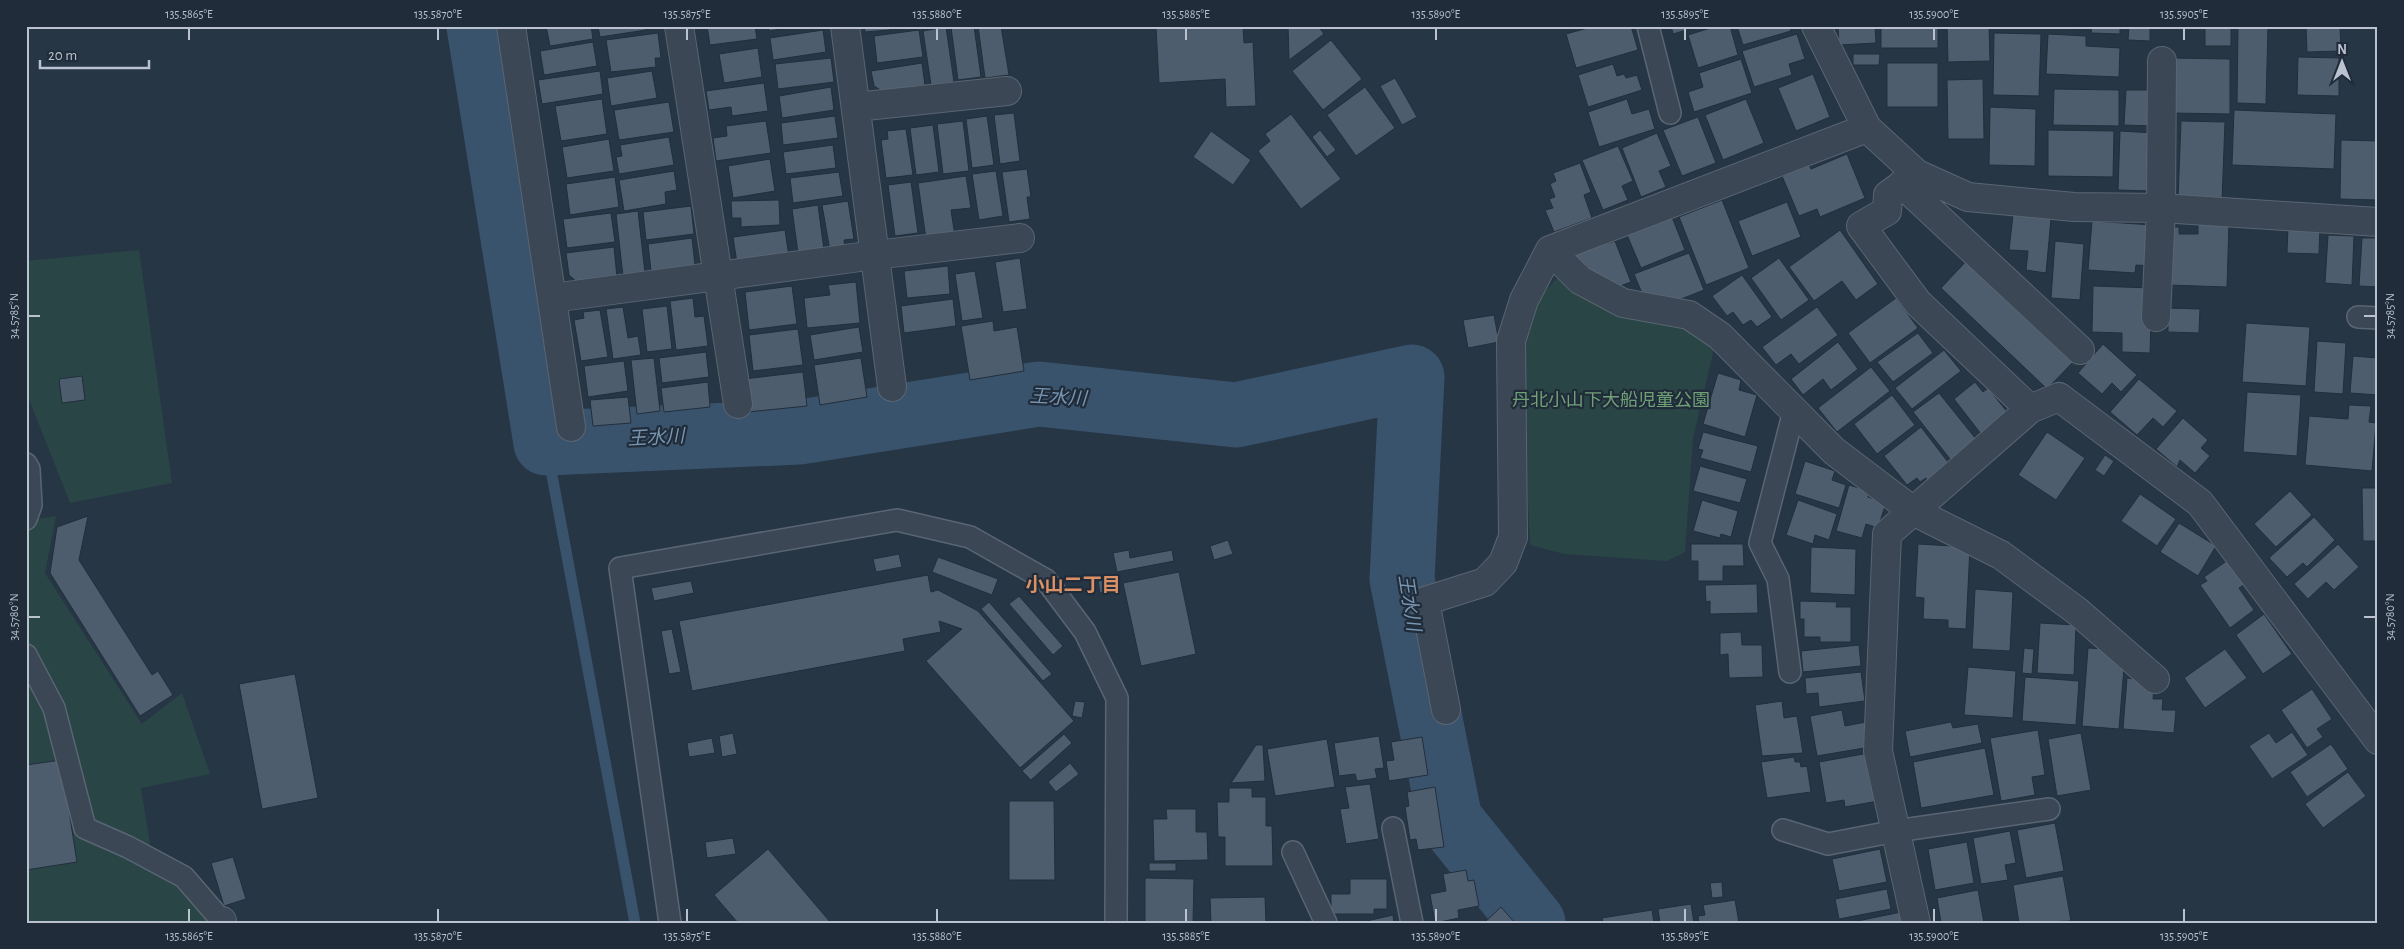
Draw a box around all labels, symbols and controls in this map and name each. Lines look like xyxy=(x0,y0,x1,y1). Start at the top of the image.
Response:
text: 135.5865°E xyxy=(165,8,213,20)
text: 135.5870°E xyxy=(414,8,462,20)
text: 135.5875°E xyxy=(664,8,711,20)
text: 135.5880°E xyxy=(913,8,962,20)
text: 135.5885°E xyxy=(1162,8,1210,20)
text: 135.5890°E xyxy=(1412,8,1461,20)
text: 135.5895°E xyxy=(1661,8,1709,20)
text: 135.5900°E xyxy=(1909,8,1959,20)
text: 135.5905°E xyxy=(2160,8,2208,20)
scale bar xyxy=(40,38,149,70)
north arrow xyxy=(2316,38,2366,88)
text: N xyxy=(2337,43,2347,57)
text: 20 m xyxy=(48,48,77,63)
text: 34.5785°N xyxy=(8,293,20,339)
text: 34.5785°N xyxy=(2384,293,2396,339)
water label: 王水川 xyxy=(1029,386,1089,409)
park label: 丹北小山下大船児童公園 xyxy=(1512,390,1710,410)
water label: 王水川 xyxy=(627,426,687,449)
water label: 王水川 xyxy=(1395,573,1424,635)
district label: 小山二丁目 xyxy=(1025,575,1121,595)
text: 34.5780°N xyxy=(8,593,20,641)
text: 34.5780°N xyxy=(2384,593,2396,641)
text: 135.5865°E xyxy=(165,930,213,942)
text: 135.5870°E xyxy=(414,930,462,942)
text: 135.5875°E xyxy=(664,930,711,942)
text: 135.5880°E xyxy=(913,930,962,942)
text: 135.5885°E xyxy=(1162,930,1210,942)
text: 135.5890°E xyxy=(1412,930,1461,942)
text: 135.5895°E xyxy=(1661,930,1709,942)
text: 135.5900°E xyxy=(1909,930,1959,942)
text: 135.5905°E xyxy=(2160,930,2208,942)

